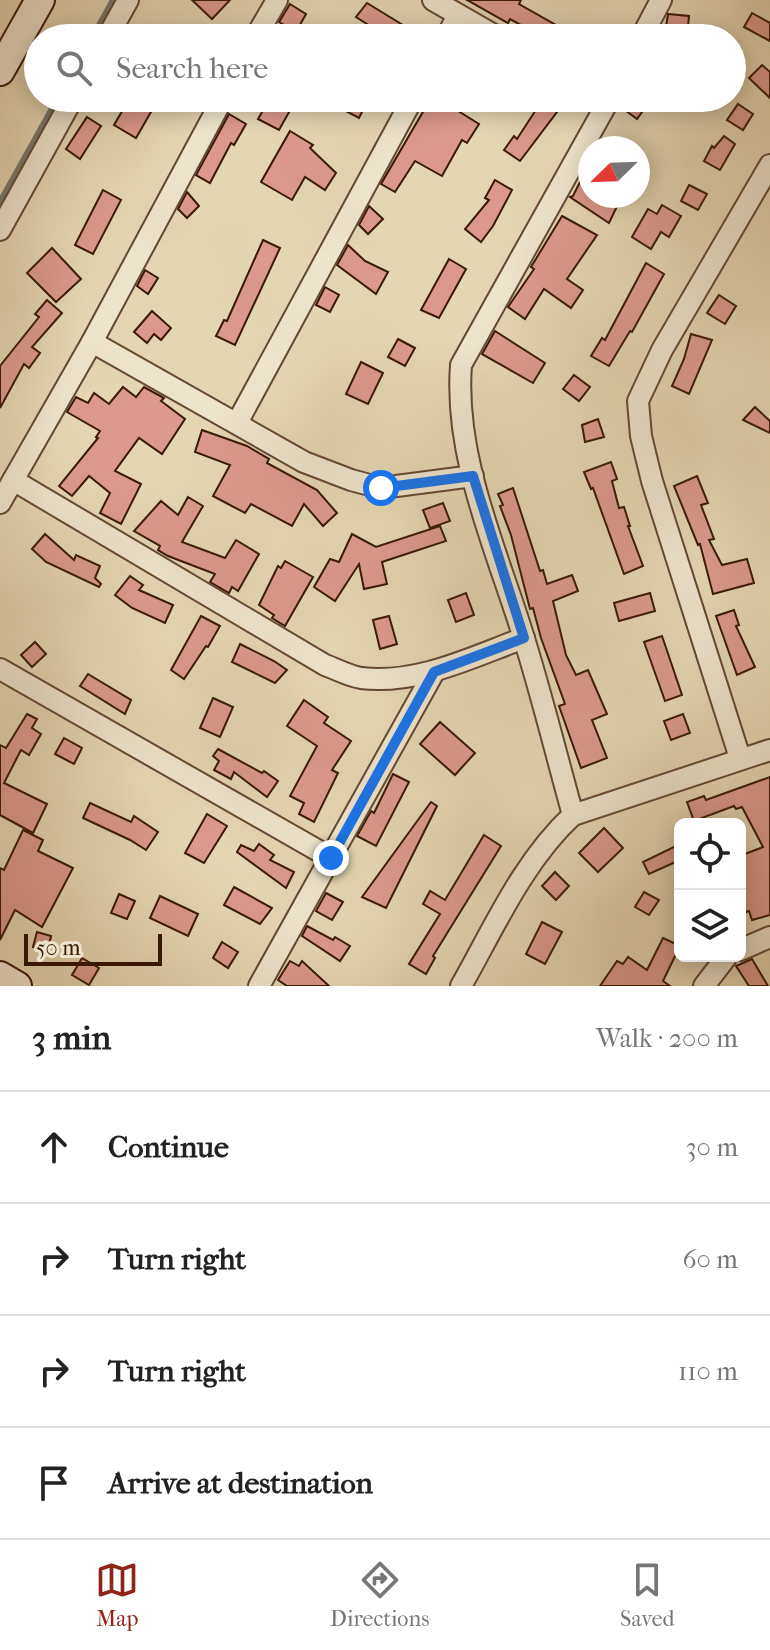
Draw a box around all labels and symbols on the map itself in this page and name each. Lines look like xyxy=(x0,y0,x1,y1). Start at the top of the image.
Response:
north arrow xyxy=(578,136,650,208)
route start xyxy=(363,470,399,506)
route end xyxy=(313,840,349,876)
scale bar xyxy=(24,930,162,966)

